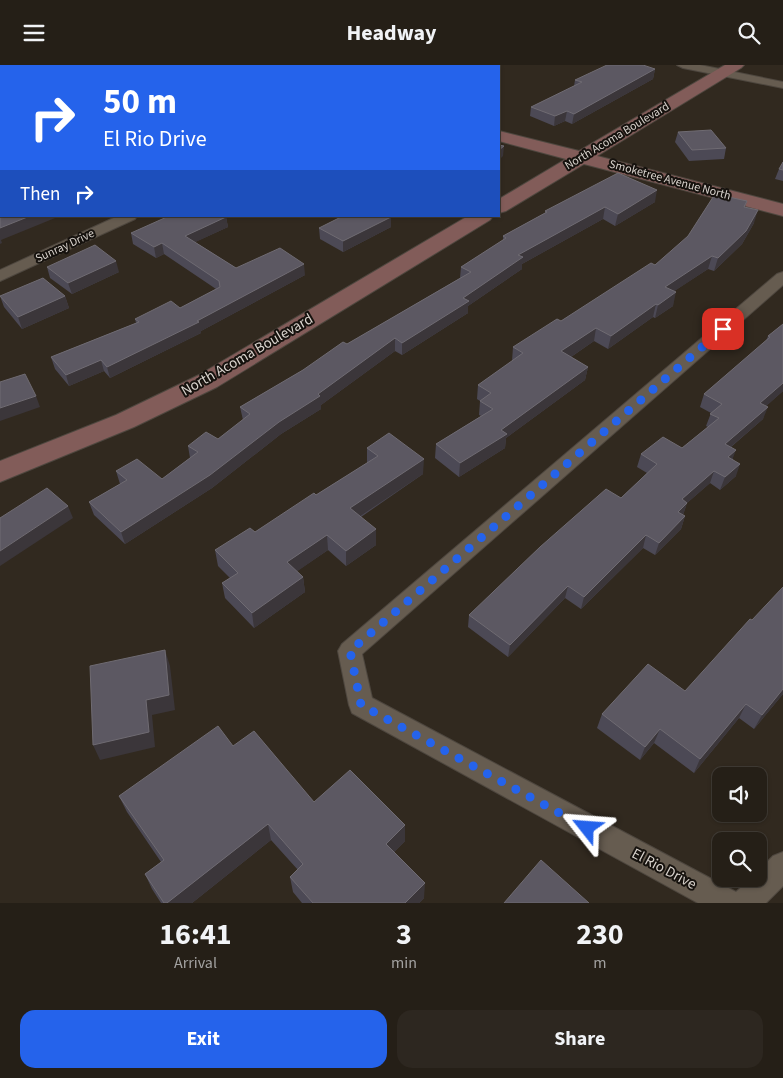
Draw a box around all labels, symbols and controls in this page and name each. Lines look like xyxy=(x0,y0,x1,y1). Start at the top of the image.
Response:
text: Headway xyxy=(346,17,437,49)
icon: menu xyxy=(20,19,48,47)
icon: search xyxy=(735,19,763,47)
text: 50 m xyxy=(103,77,177,127)
icon: right xyxy=(20,85,85,150)
street label: North Acoma Boulevard xyxy=(561,98,673,174)
text: El Rio Drive xyxy=(103,123,207,155)
street label: Smoketree Avenue North xyxy=(607,156,733,204)
icon: right xyxy=(70,180,98,208)
text: Then xyxy=(20,181,60,208)
street label: Sunray Drive xyxy=(33,225,97,267)
pin xyxy=(702,308,744,350)
street label: North Acoma Boulevard xyxy=(177,309,317,401)
icon: arrive xyxy=(709,315,737,343)
map controls xyxy=(712,767,767,887)
button: sound xyxy=(712,767,767,822)
position arrow xyxy=(560,801,612,853)
button: search xyxy=(712,832,767,887)
street label: El Rio Drive xyxy=(628,843,700,895)
text: 16:41 xyxy=(159,913,232,956)
text: 3 xyxy=(396,913,412,956)
text: 230 xyxy=(576,913,624,956)
text: Arrival xyxy=(174,952,217,974)
text: min xyxy=(391,952,417,974)
text: m xyxy=(593,952,607,974)
button: Exit xyxy=(20,1010,387,1068)
button: Share xyxy=(397,1010,763,1068)

